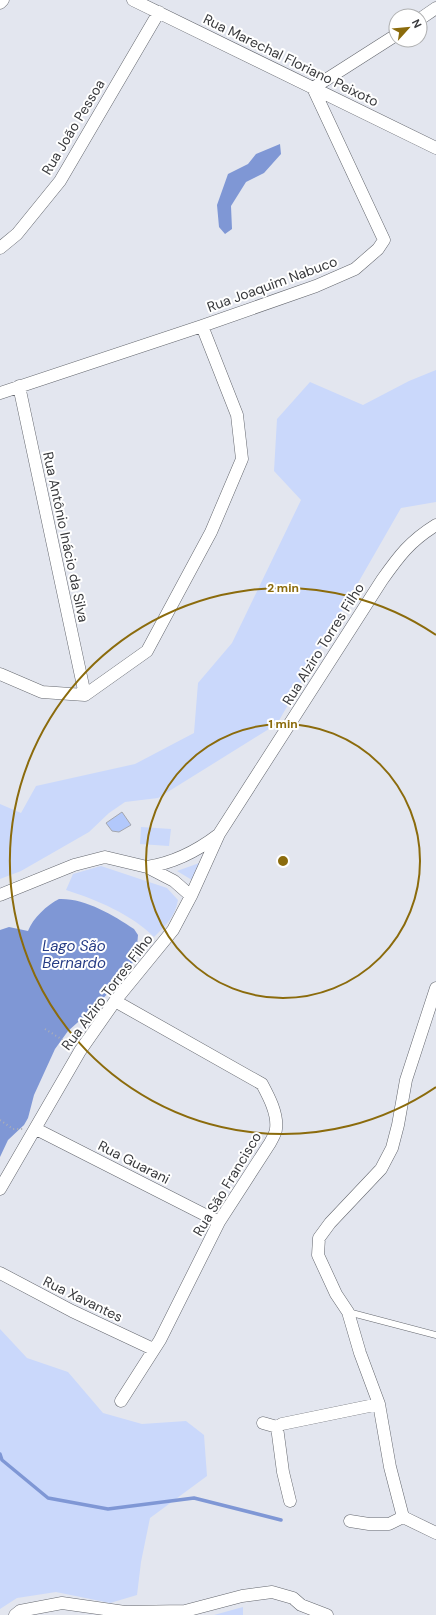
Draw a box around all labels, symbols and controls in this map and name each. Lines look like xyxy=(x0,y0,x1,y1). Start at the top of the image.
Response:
north arrow xyxy=(388,8,428,48)
street label: Rua Marechal Floriano Peixoto xyxy=(200,10,382,110)
text: N xyxy=(409,17,425,30)
street label: Rua João Pessoa xyxy=(37,76,109,178)
street label: Rua Joaquim Nabuco xyxy=(204,252,340,316)
street label: Rua Antônio Inácio da Silva xyxy=(39,450,93,624)
text: 2 min xyxy=(267,580,299,596)
street label: Rua Alziro Torres Filho xyxy=(278,580,368,708)
text: 1 min xyxy=(268,716,298,732)
centre of rings xyxy=(276,854,290,868)
street label: Rua Alziro Torres Filho xyxy=(57,930,157,1054)
water label: Lago São Bernardo xyxy=(42,936,106,973)
street label: Rua São Francisco xyxy=(189,1129,265,1239)
street label: Rua Guarani xyxy=(95,1136,173,1188)
street label: Rua Xavantes xyxy=(40,1272,126,1326)

